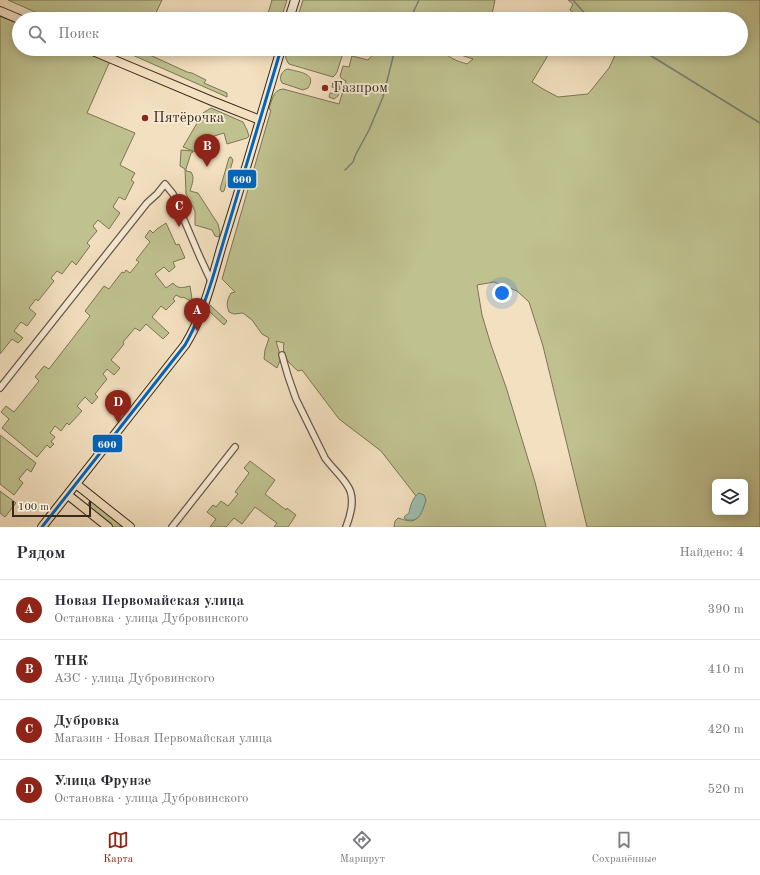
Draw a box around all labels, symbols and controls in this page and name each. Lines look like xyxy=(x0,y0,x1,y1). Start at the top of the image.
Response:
search box xyxy=(12,12,748,56)
icon: search xyxy=(26,23,48,45)
text: Поиск xyxy=(58,27,99,42)
place label: Газпром xyxy=(333,81,388,96)
marker: Газпром xyxy=(320,83,330,93)
place label: Пятёрочка xyxy=(153,111,225,126)
marker: Пятёрочка xyxy=(140,113,150,123)
pin: B xyxy=(194,134,220,167)
line badge: 600 xyxy=(227,169,257,189)
text: 600 xyxy=(232,175,252,186)
pin: C xyxy=(166,194,192,227)
your location xyxy=(492,283,512,303)
pin: A xyxy=(184,298,210,331)
pin: D xyxy=(105,390,131,423)
line badge: 600 xyxy=(92,434,123,453)
text: 600 xyxy=(97,440,117,451)
map controls xyxy=(712,479,748,515)
button: layers xyxy=(712,479,748,515)
scale bar xyxy=(12,499,91,518)
text: 100 m xyxy=(18,502,49,513)
text: Рядом xyxy=(16,545,65,562)
text: Найдено: 4 xyxy=(680,546,744,559)
text: Новая Первомайская улица xyxy=(54,594,244,609)
text: A xyxy=(24,603,34,616)
text: 390 m xyxy=(707,603,744,616)
text: Остановка · улица Дубровинского xyxy=(54,612,248,625)
text: ТНК xyxy=(54,654,88,669)
text: B xyxy=(24,663,34,676)
text: 410 m xyxy=(707,663,744,676)
text: АЗС · улица Дубровинского xyxy=(54,672,215,685)
text: Дубровка xyxy=(54,714,119,729)
text: C xyxy=(25,723,33,736)
text: 420 m xyxy=(707,723,744,736)
text: Магазин · Новая Первомайская улица xyxy=(54,732,272,745)
text: Улица Фрунзе xyxy=(54,774,151,789)
text: D xyxy=(24,783,34,796)
text: 520 m xyxy=(707,783,744,796)
text: Остановка · улица Дубровинского xyxy=(54,792,248,805)
tab: Карта xyxy=(103,829,133,867)
tab: Маршрут xyxy=(340,829,385,867)
tab: Сохранённые xyxy=(592,829,657,867)

